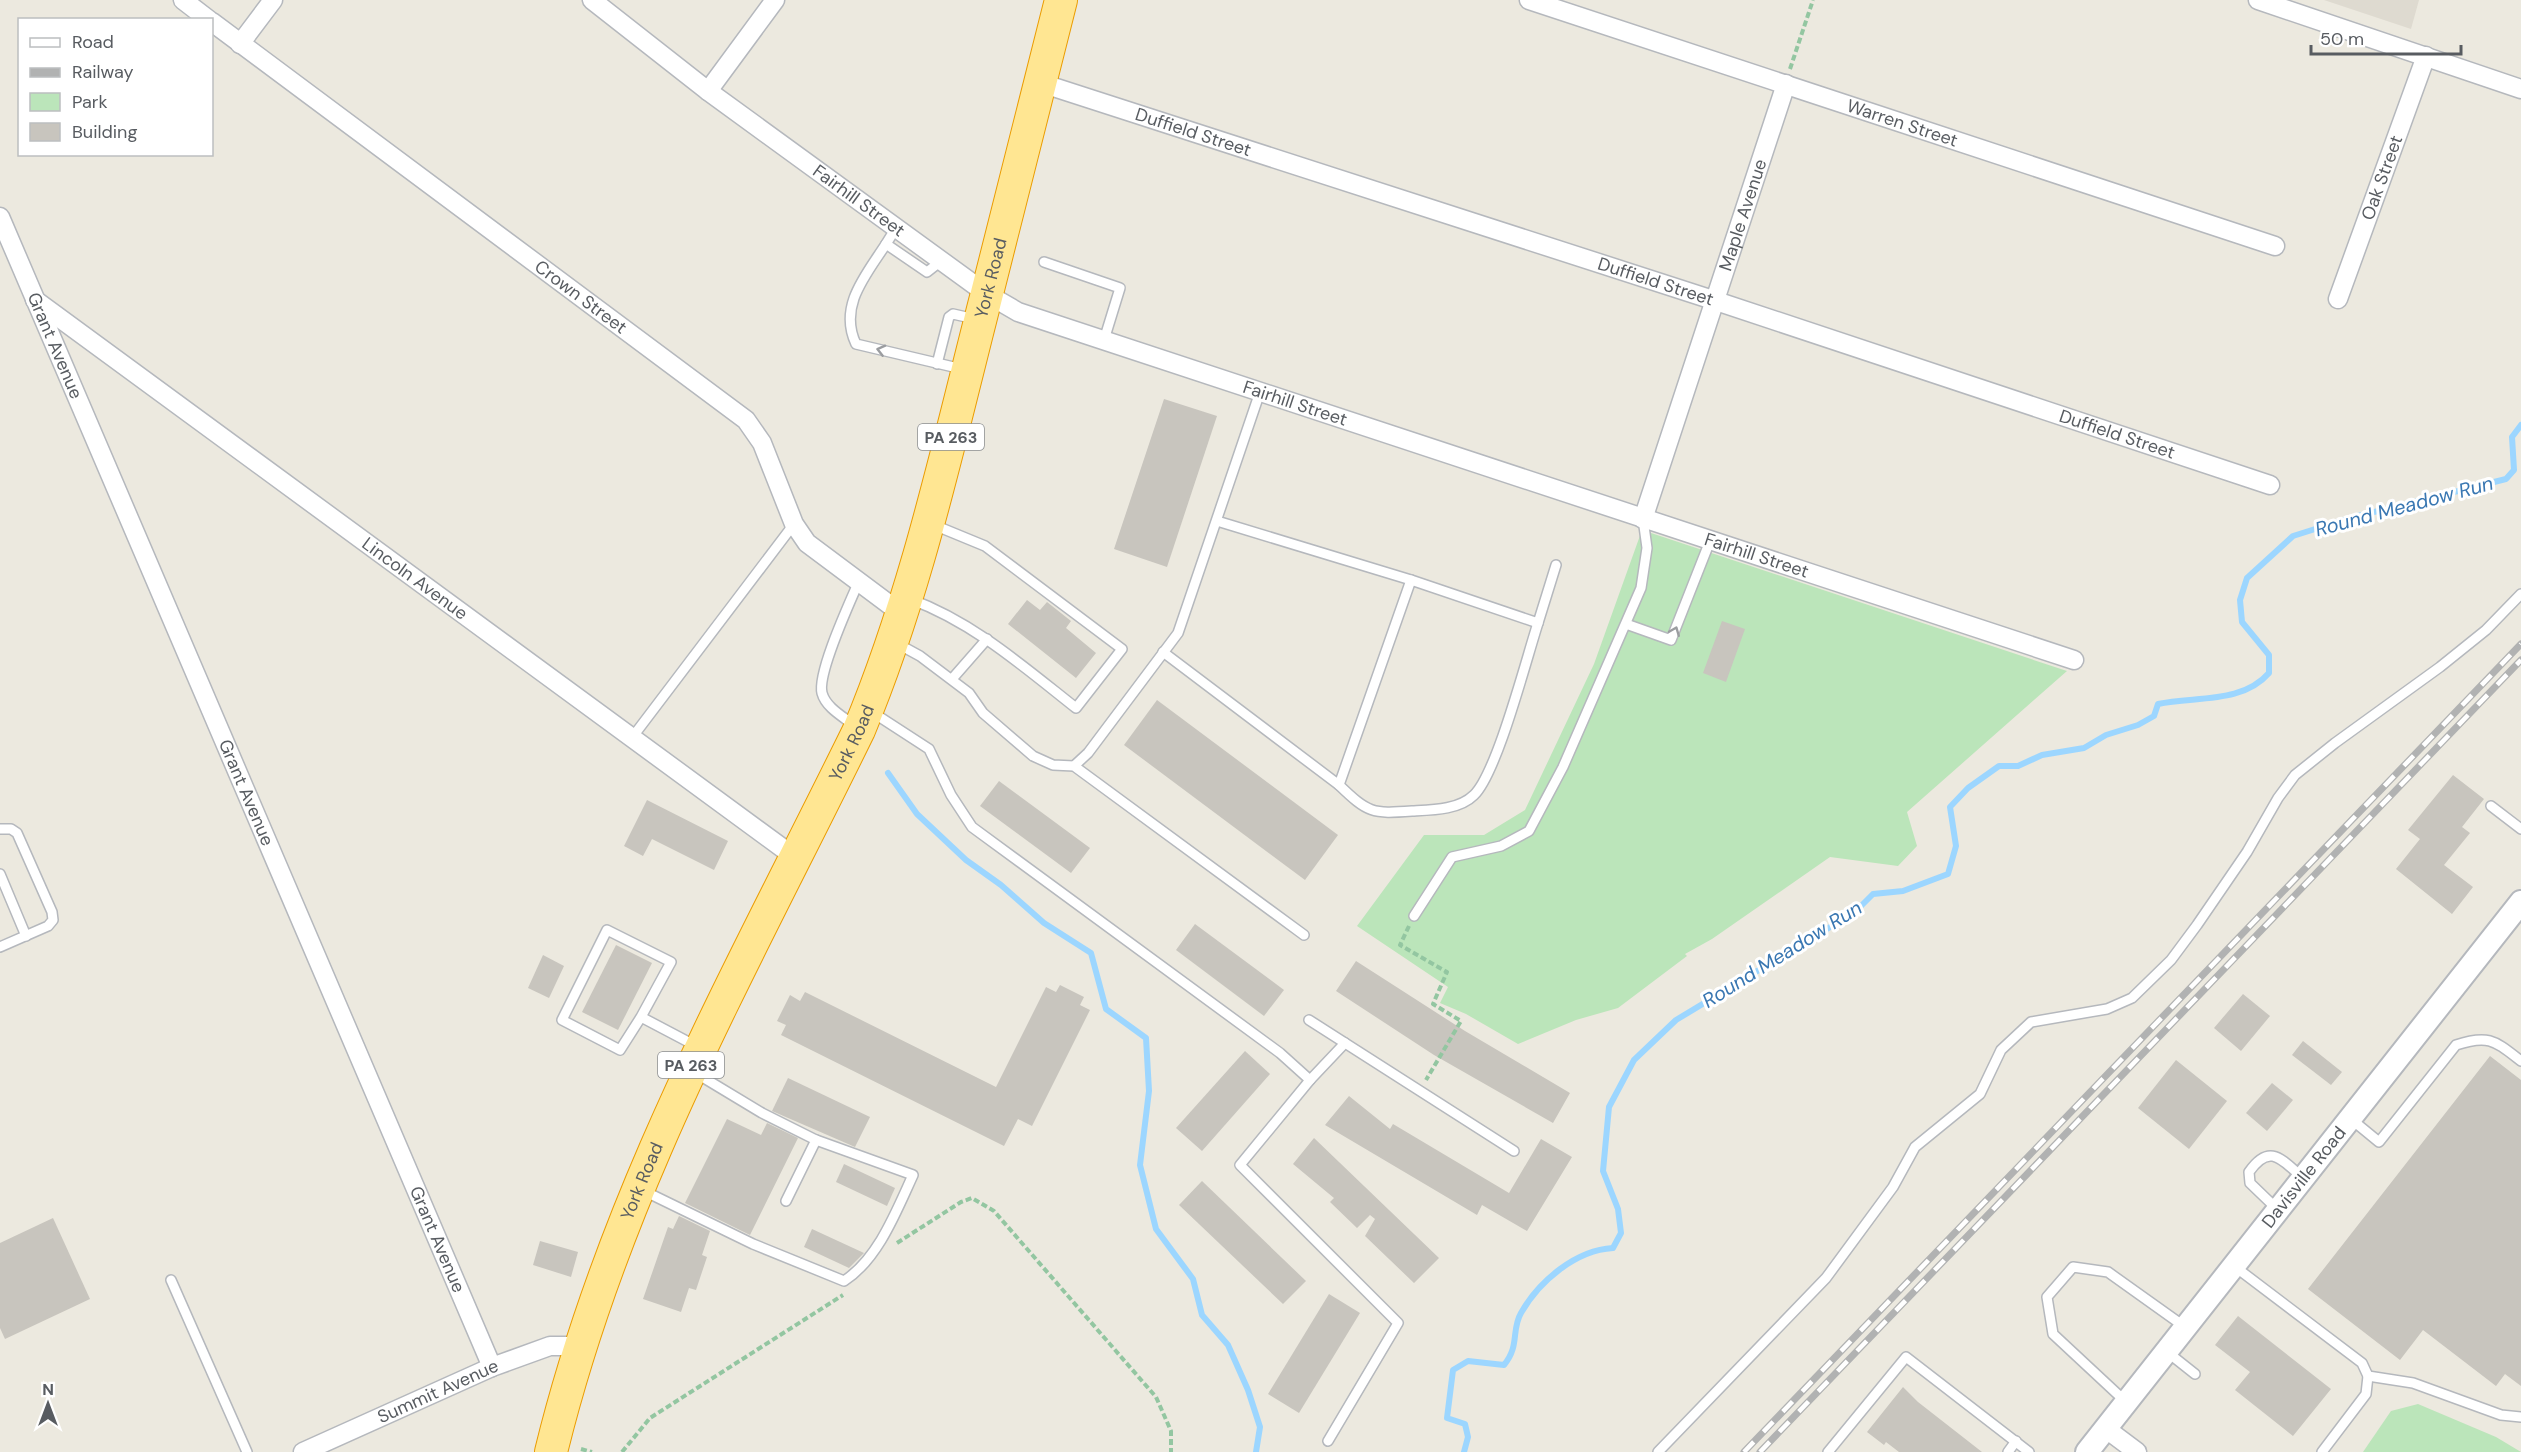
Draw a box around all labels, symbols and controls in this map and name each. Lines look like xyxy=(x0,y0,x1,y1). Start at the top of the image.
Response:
legend xyxy=(18,18,213,156)
scale bar xyxy=(2311,18,2461,56)
text: 50 m xyxy=(2320,27,2364,51)
text: Road xyxy=(72,30,114,54)
text: Railway xyxy=(72,60,134,84)
text: Park xyxy=(72,90,108,114)
street label: Warren Street xyxy=(1843,94,1961,153)
street label: Duffield Street xyxy=(1132,102,1254,162)
text: Building xyxy=(72,120,137,144)
street label: Oak Street xyxy=(2356,132,2408,223)
street label: Maple Avenue xyxy=(1713,156,1773,274)
street label: Fairhill Street xyxy=(808,159,910,242)
street label: York Road xyxy=(969,235,1013,321)
street label: Duffield Street xyxy=(1595,252,1717,311)
street label: Crown Street xyxy=(530,255,632,339)
street label: Grant Avenue xyxy=(22,289,88,403)
one-way arrow xyxy=(876,344,886,357)
street label: Fairhill Street xyxy=(1240,375,1350,432)
street label: Duffield Street xyxy=(2056,404,2178,465)
road number: PA 263 xyxy=(918,424,984,450)
water label: Round Meadow Run xyxy=(2312,470,2496,542)
street label: Fairhill Street xyxy=(1701,527,1812,584)
street label: Lincoln Avenue xyxy=(357,532,473,625)
one-way arrow xyxy=(1668,626,1680,637)
street label: York Road xyxy=(823,701,880,785)
street label: Grant Avenue xyxy=(213,736,280,849)
water label: Round Meadow Run xyxy=(1697,894,1867,1014)
road number: PA 263 xyxy=(658,1052,724,1078)
street label: Davisville Road xyxy=(2256,1122,2351,1233)
street label: York Road xyxy=(615,1139,669,1224)
street label: Grant Avenue xyxy=(404,1182,471,1296)
street label: Summit Avenue xyxy=(374,1354,502,1429)
north arrow xyxy=(18,1374,78,1434)
text: N xyxy=(42,1379,54,1400)

